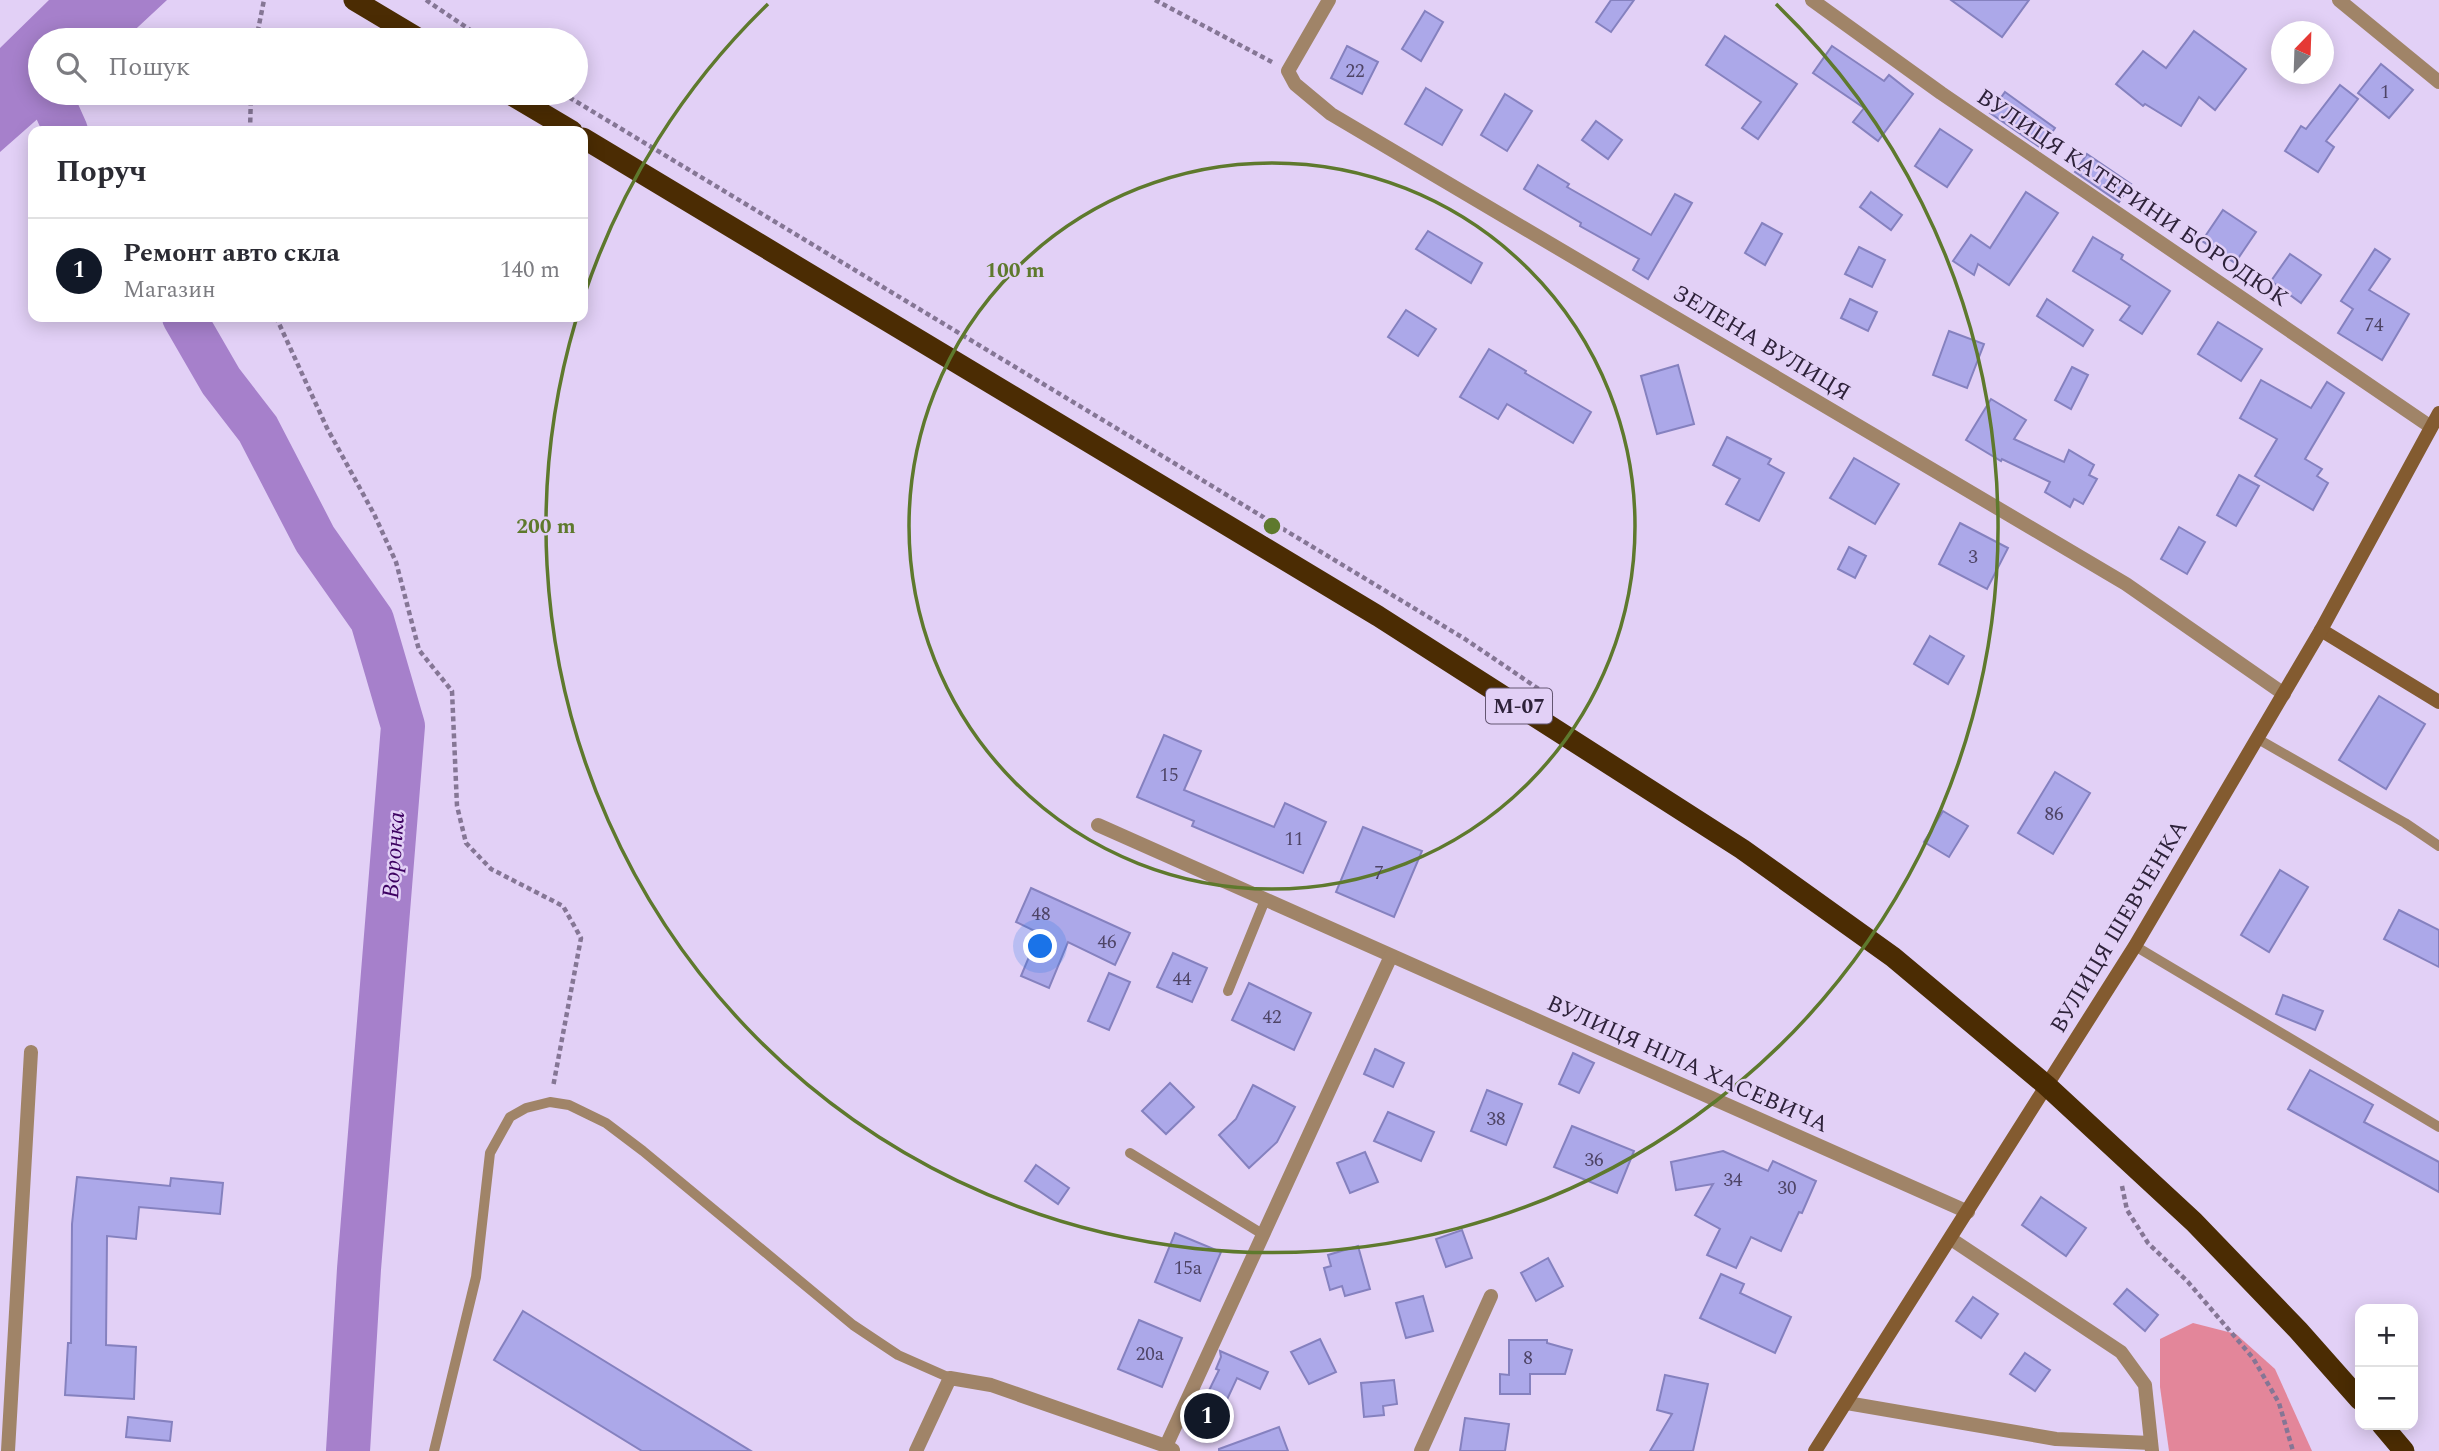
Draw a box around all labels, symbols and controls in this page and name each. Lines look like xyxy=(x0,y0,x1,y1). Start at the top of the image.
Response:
north arrow xyxy=(2271,21,2334,84)
search box xyxy=(28,28,588,105)
text: Пошук xyxy=(108,47,190,87)
icon: search xyxy=(52,48,90,86)
house number: 22 xyxy=(1345,57,1365,86)
house number: 1 xyxy=(2380,78,2390,107)
street label: ВУЛИЦЯ КАТЕРИНИ БОРОДЮК xyxy=(1969,80,2296,316)
text: Поруч xyxy=(56,149,147,195)
text: Ремонт авто скла xyxy=(123,233,340,273)
text: 1 xyxy=(73,253,85,288)
text: 140 m xyxy=(500,253,560,288)
text: 100 m xyxy=(985,255,1045,287)
text: Магазин xyxy=(123,273,216,308)
street label: ЗЕЛЕНА ВУЛИЦЯ xyxy=(1665,276,1857,410)
house number: 74 xyxy=(2364,311,2384,340)
text: 200 m xyxy=(516,511,576,543)
centre of rings xyxy=(1260,514,1284,538)
house number: 3 xyxy=(1968,543,1978,572)
road number: М-07 xyxy=(1486,688,1552,724)
house number: 15 xyxy=(1159,761,1179,790)
house number: 86 xyxy=(2044,800,2064,829)
water label: Воронка xyxy=(373,810,415,900)
street label: ВУЛИЦЯ ШЕВЧЕНКА xyxy=(2042,813,2197,1040)
house number: 11 xyxy=(1284,825,1304,854)
house number: 7 xyxy=(1374,859,1384,888)
house number: 48 xyxy=(1031,900,1051,929)
house number: 46 xyxy=(1097,928,1117,957)
your location xyxy=(1023,929,1057,963)
house number: 44 xyxy=(1172,965,1192,994)
street label: ВУЛИЦЯ НІЛА ХАСЕВИЧА xyxy=(1541,986,1834,1142)
house number: 42 xyxy=(1262,1003,1282,1032)
house number: 38 xyxy=(1486,1105,1506,1134)
house number: 36 xyxy=(1584,1146,1604,1175)
house number: 34 xyxy=(1723,1166,1743,1195)
house number: 30 xyxy=(1777,1174,1797,1203)
house number: 15а xyxy=(1174,1254,1203,1283)
map controls xyxy=(2355,1304,2418,1430)
button: + xyxy=(2355,1304,2418,1367)
house number: 20а xyxy=(1136,1340,1165,1369)
house number: 8 xyxy=(1523,1344,1533,1373)
button: − xyxy=(2355,1367,2418,1430)
pin: 1 xyxy=(1184,1390,1230,1442)

